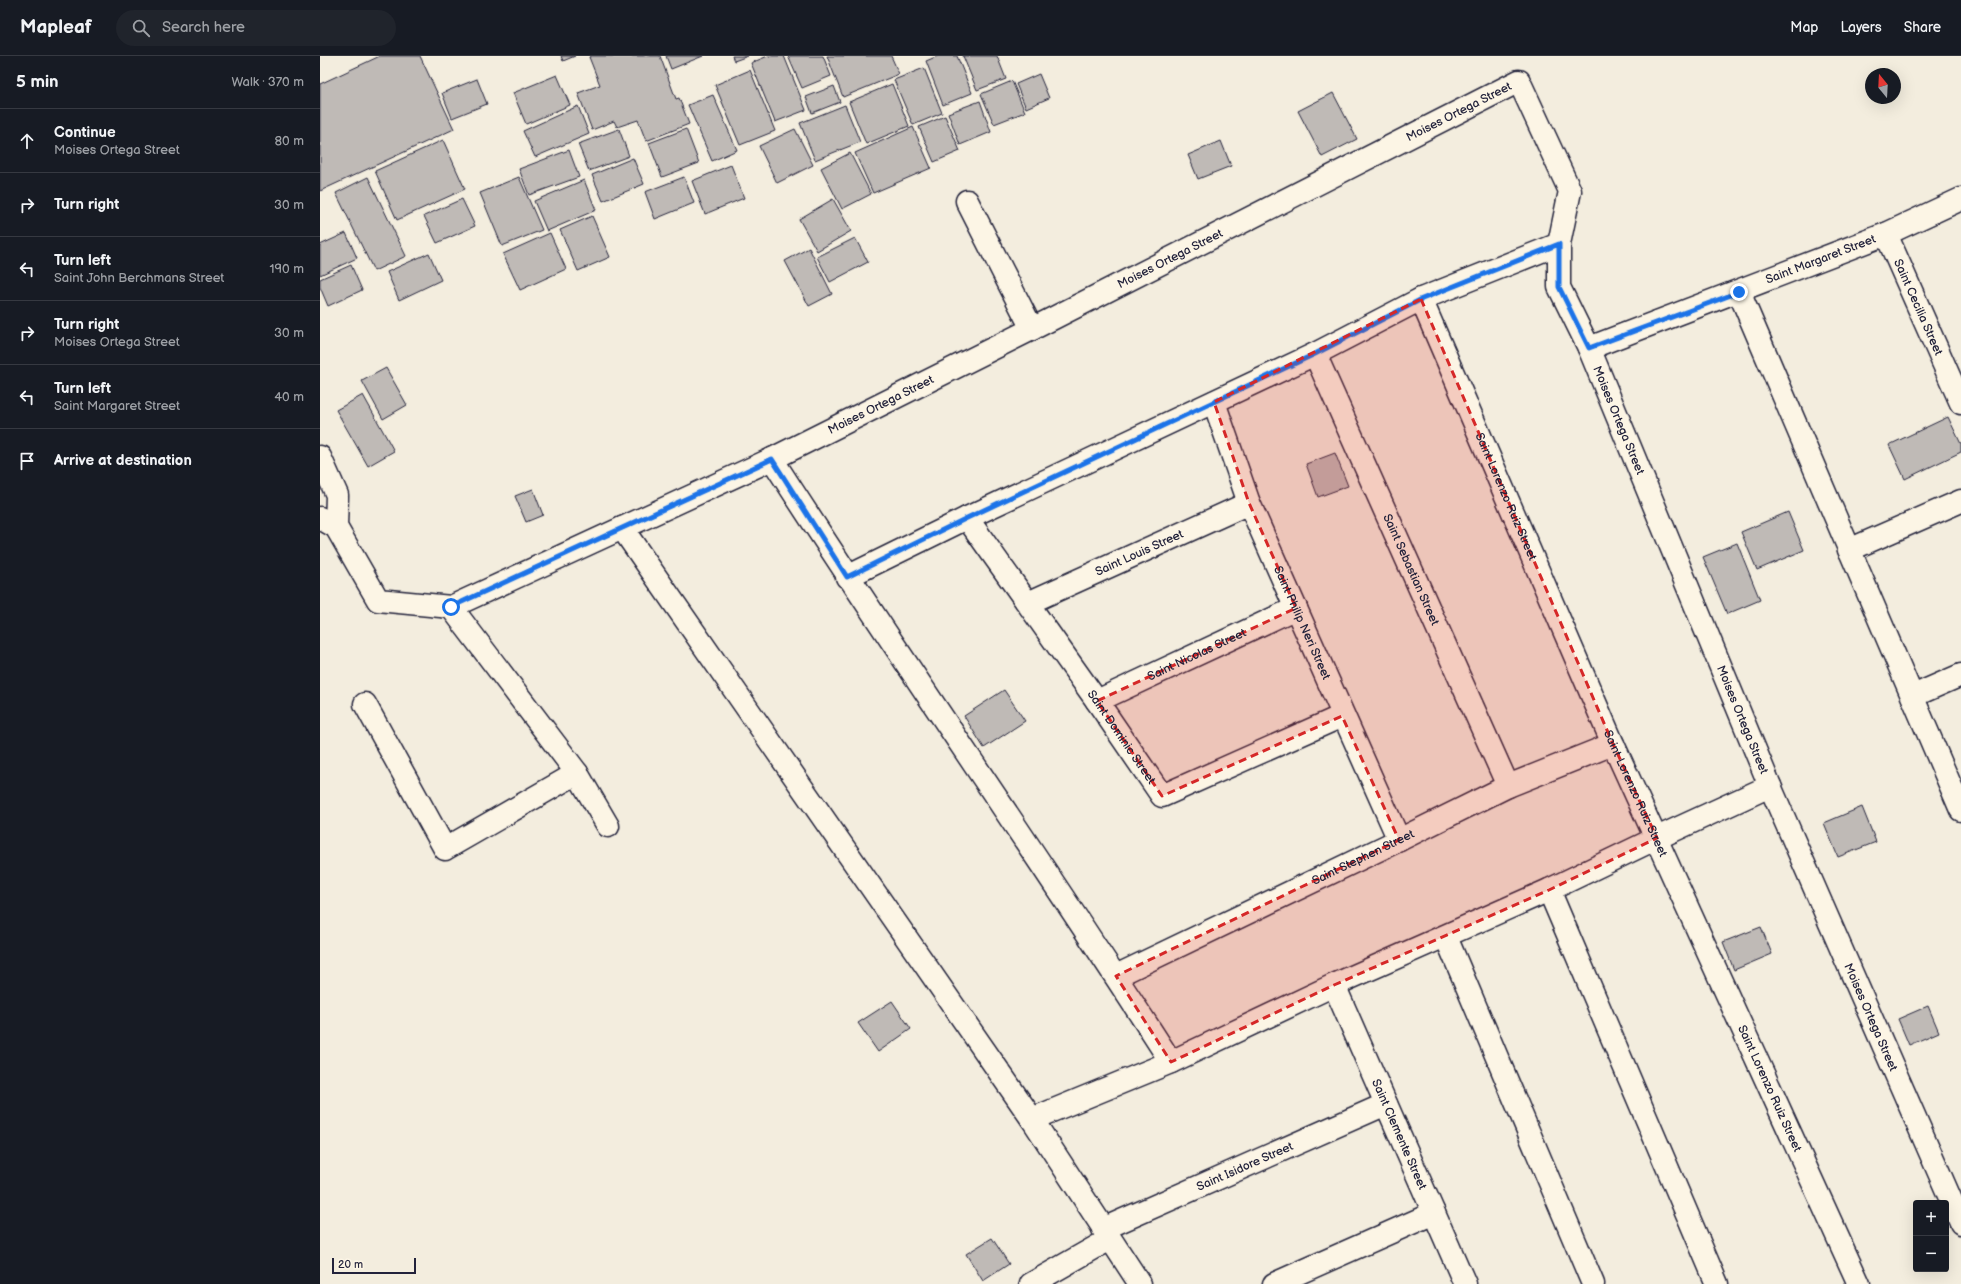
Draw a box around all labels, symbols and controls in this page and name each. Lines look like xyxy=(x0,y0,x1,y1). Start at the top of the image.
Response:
search box xyxy=(116,10,396,46)
text: Mapleaf xyxy=(20,16,92,39)
icon: search xyxy=(130,17,152,39)
text: Search here xyxy=(162,18,245,37)
text: Map xyxy=(1790,19,1818,36)
text: Layers xyxy=(1840,19,1882,36)
text: Share xyxy=(1904,19,1941,36)
north arrow xyxy=(1865,68,1901,104)
text: 5 min xyxy=(16,72,59,92)
text: Walk · 370 m xyxy=(231,74,304,90)
street label: Moises Ortega Street xyxy=(1404,79,1514,145)
text: Continue xyxy=(54,123,116,142)
icon: ahead xyxy=(16,130,38,152)
text: 80 m xyxy=(275,133,304,149)
text: Moises Ortega Street xyxy=(54,142,180,158)
icon: right xyxy=(16,194,38,216)
text: Turn right xyxy=(54,195,119,214)
text: 30 m xyxy=(274,197,304,213)
street label: Moises Ortega Street xyxy=(1115,226,1226,292)
street label: Saint Margaret Street xyxy=(1764,232,1878,287)
text: Turn left xyxy=(54,251,111,270)
street label: Saint Cecilia Street xyxy=(1890,257,1946,358)
icon: left xyxy=(16,258,38,280)
text: 190 m xyxy=(270,261,304,277)
text: Saint John Berchmans Street xyxy=(54,270,224,286)
route end xyxy=(1730,283,1748,301)
text: Turn right xyxy=(54,315,119,334)
icon: right xyxy=(16,322,38,344)
text: 30 m xyxy=(274,325,304,341)
text: Moises Ortega Street xyxy=(54,334,180,350)
street label: Moises Ortega Street xyxy=(1589,364,1648,477)
street label: Moises Ortega Street xyxy=(826,372,937,438)
text: Turn left xyxy=(54,379,111,398)
icon: left xyxy=(16,386,38,408)
text: 40 m xyxy=(274,389,304,405)
text: Saint Margaret Street xyxy=(54,398,180,414)
street label: Saint Lorenzo Ruiz Street xyxy=(1472,431,1540,563)
icon: arrive xyxy=(16,450,38,472)
text: Arrive at destination xyxy=(54,451,192,470)
street label: Saint Sebastian Street xyxy=(1379,512,1442,628)
street label: Saint Louis Street xyxy=(1093,527,1186,580)
street label: Saint Philip Neri Street xyxy=(1270,564,1334,682)
route start xyxy=(442,598,460,616)
street label: Saint Nicolas Street xyxy=(1145,625,1249,684)
street label: Moises Ortega Street xyxy=(1713,663,1771,777)
street label: Saint Dominic Street xyxy=(1084,687,1159,787)
street label: Saint Lorenzo Ruiz Street xyxy=(1600,728,1671,860)
street label: Saint Stephen Street xyxy=(1310,827,1417,889)
street label: Moises Ortega Street xyxy=(1840,961,1901,1074)
street label: Saint Lorenzo Ruiz Street xyxy=(1734,1023,1805,1154)
street label: Saint Clemente Street xyxy=(1368,1077,1430,1192)
street label: Saint Isidore Street xyxy=(1194,1139,1296,1195)
map controls xyxy=(1913,1200,1949,1272)
button: + xyxy=(1913,1200,1949,1236)
button: − xyxy=(1913,1236,1949,1272)
scale bar xyxy=(332,1256,416,1275)
text: 20 m xyxy=(338,1258,363,1271)

